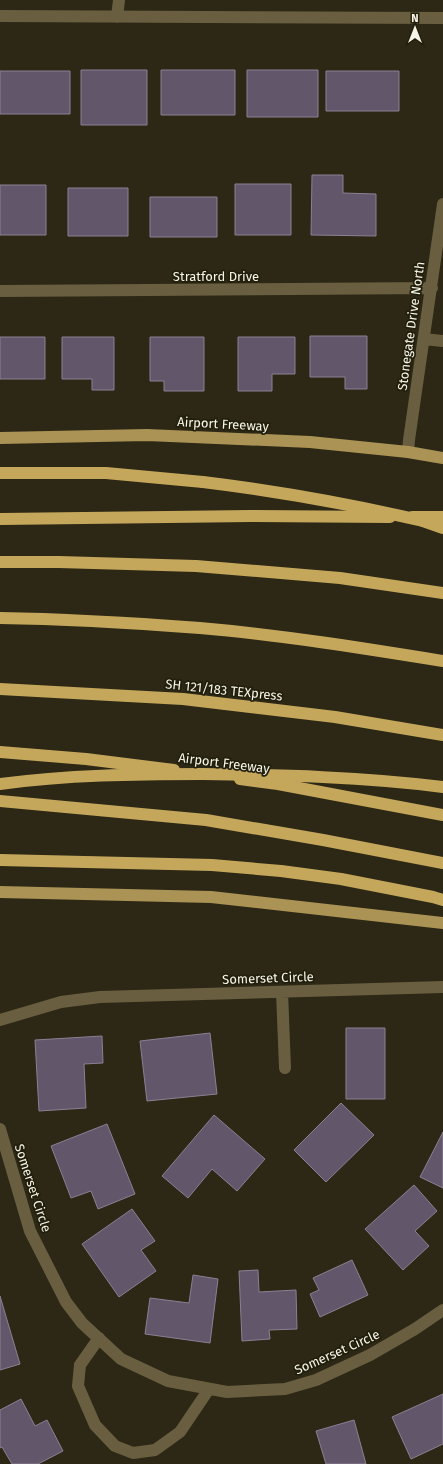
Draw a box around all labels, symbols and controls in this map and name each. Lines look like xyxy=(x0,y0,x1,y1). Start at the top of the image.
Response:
north arrow xyxy=(395,8,435,48)
text: N xyxy=(411,12,419,25)
street label: Stonegate Drive North xyxy=(395,260,427,392)
street label: Stratford Drive xyxy=(173,269,259,284)
street label: Airport Freeway xyxy=(177,414,270,434)
street label: SH 121/183 TEXpress xyxy=(165,676,283,704)
street label: Airport Freeway xyxy=(178,750,271,776)
street label: Somerset Circle xyxy=(222,969,314,987)
street label: Somerset Circle xyxy=(12,1142,54,1234)
street label: Somerset Circle xyxy=(292,1327,382,1377)

